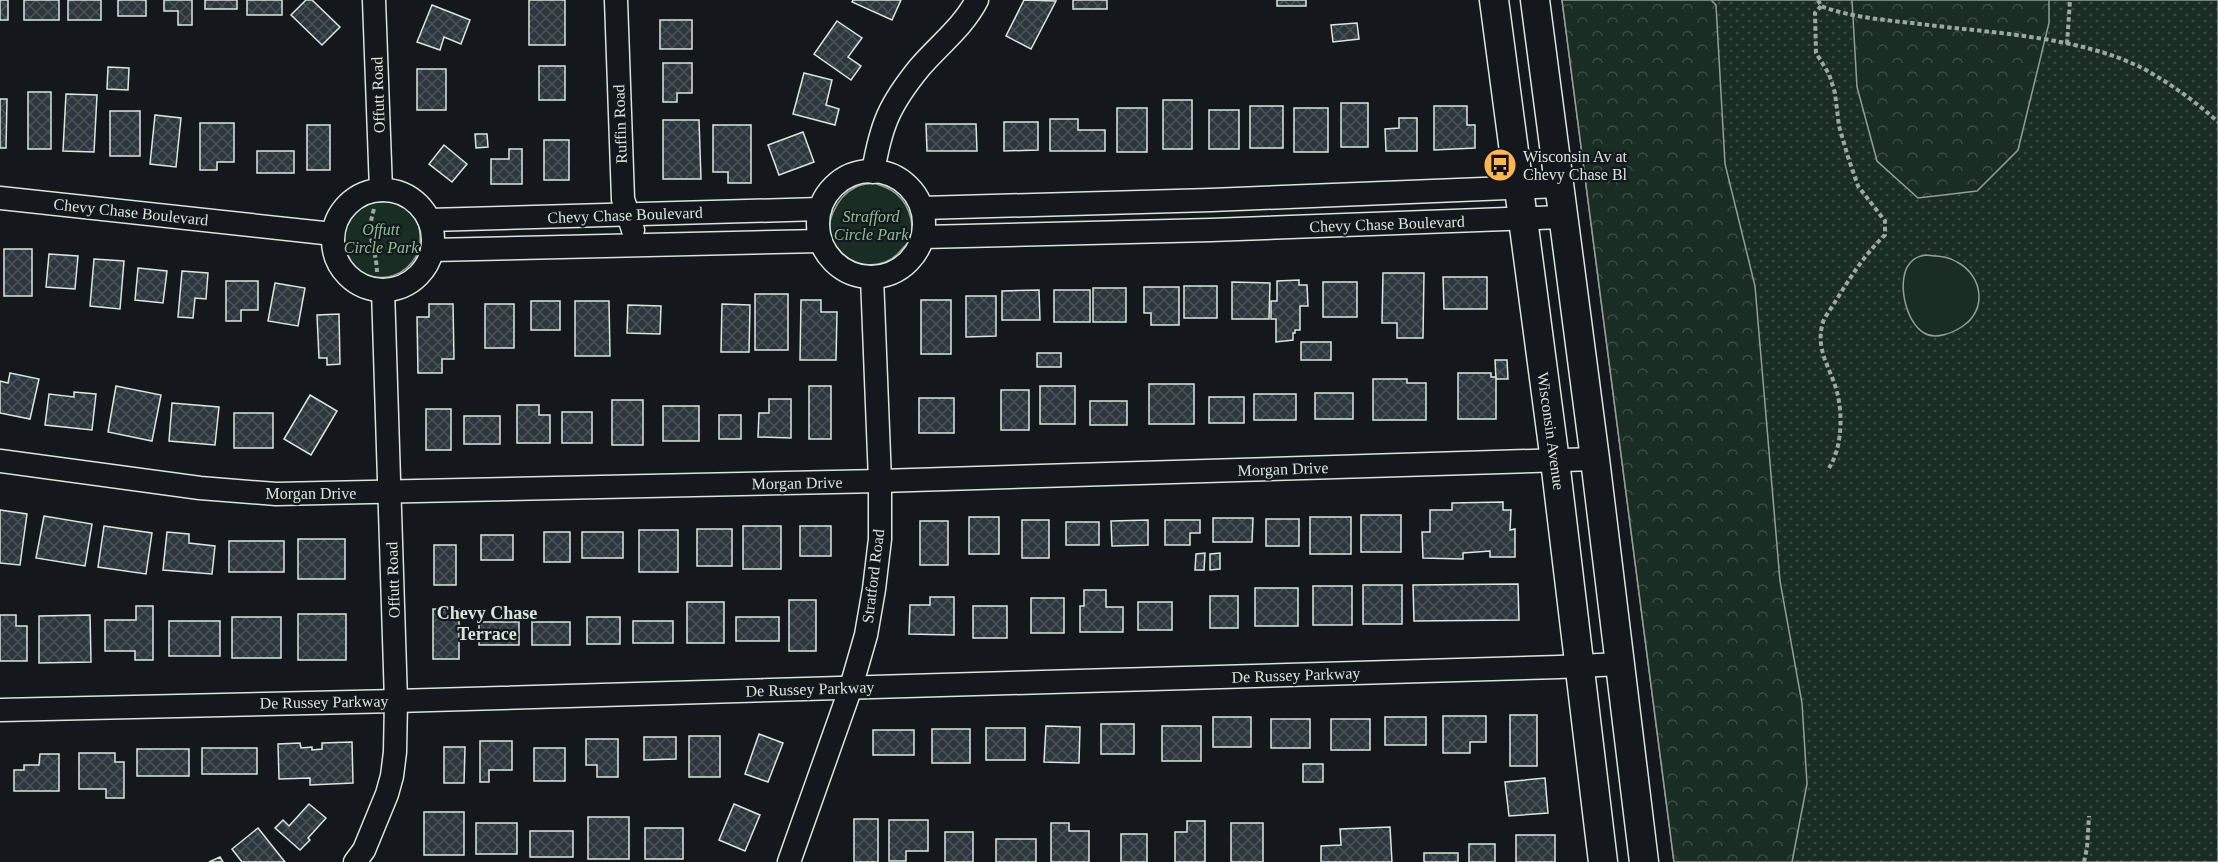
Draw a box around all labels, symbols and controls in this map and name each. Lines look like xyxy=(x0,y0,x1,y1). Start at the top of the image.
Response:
street label: Offutt Road xyxy=(368,56,388,134)
street label: Ruffin Road xyxy=(610,84,630,164)
bus stop icon: Wisconsin Av at Chevy Chase Bl xyxy=(1482,147,1518,183)
place label: Wisconsin Av at Chevy Chase Bl xyxy=(1523,148,1628,184)
street label: Chevy Chase Boulevard xyxy=(53,195,209,230)
street label: Chevy Chase Boulevard xyxy=(547,204,703,227)
park label: Strafford Circle Park xyxy=(834,208,909,243)
street label: Chevy Chase Boulevard xyxy=(1309,213,1465,236)
park label: Offutt Circle Park xyxy=(344,221,419,256)
street label: Wisconsin Avenue xyxy=(1534,371,1568,491)
street label: Morgan Drive xyxy=(1237,459,1329,480)
street label: Morgan Drive xyxy=(751,474,843,493)
street label: Morgan Drive xyxy=(266,485,356,503)
street label: Stratford Road xyxy=(859,528,887,624)
street label: Offutt Road xyxy=(383,541,403,619)
district label: Chevy Chase Terrace xyxy=(437,603,537,644)
street label: De Russey Parkway xyxy=(1231,664,1361,687)
street label: De Russey Parkway xyxy=(745,678,875,701)
street label: De Russey Parkway xyxy=(259,692,389,713)

